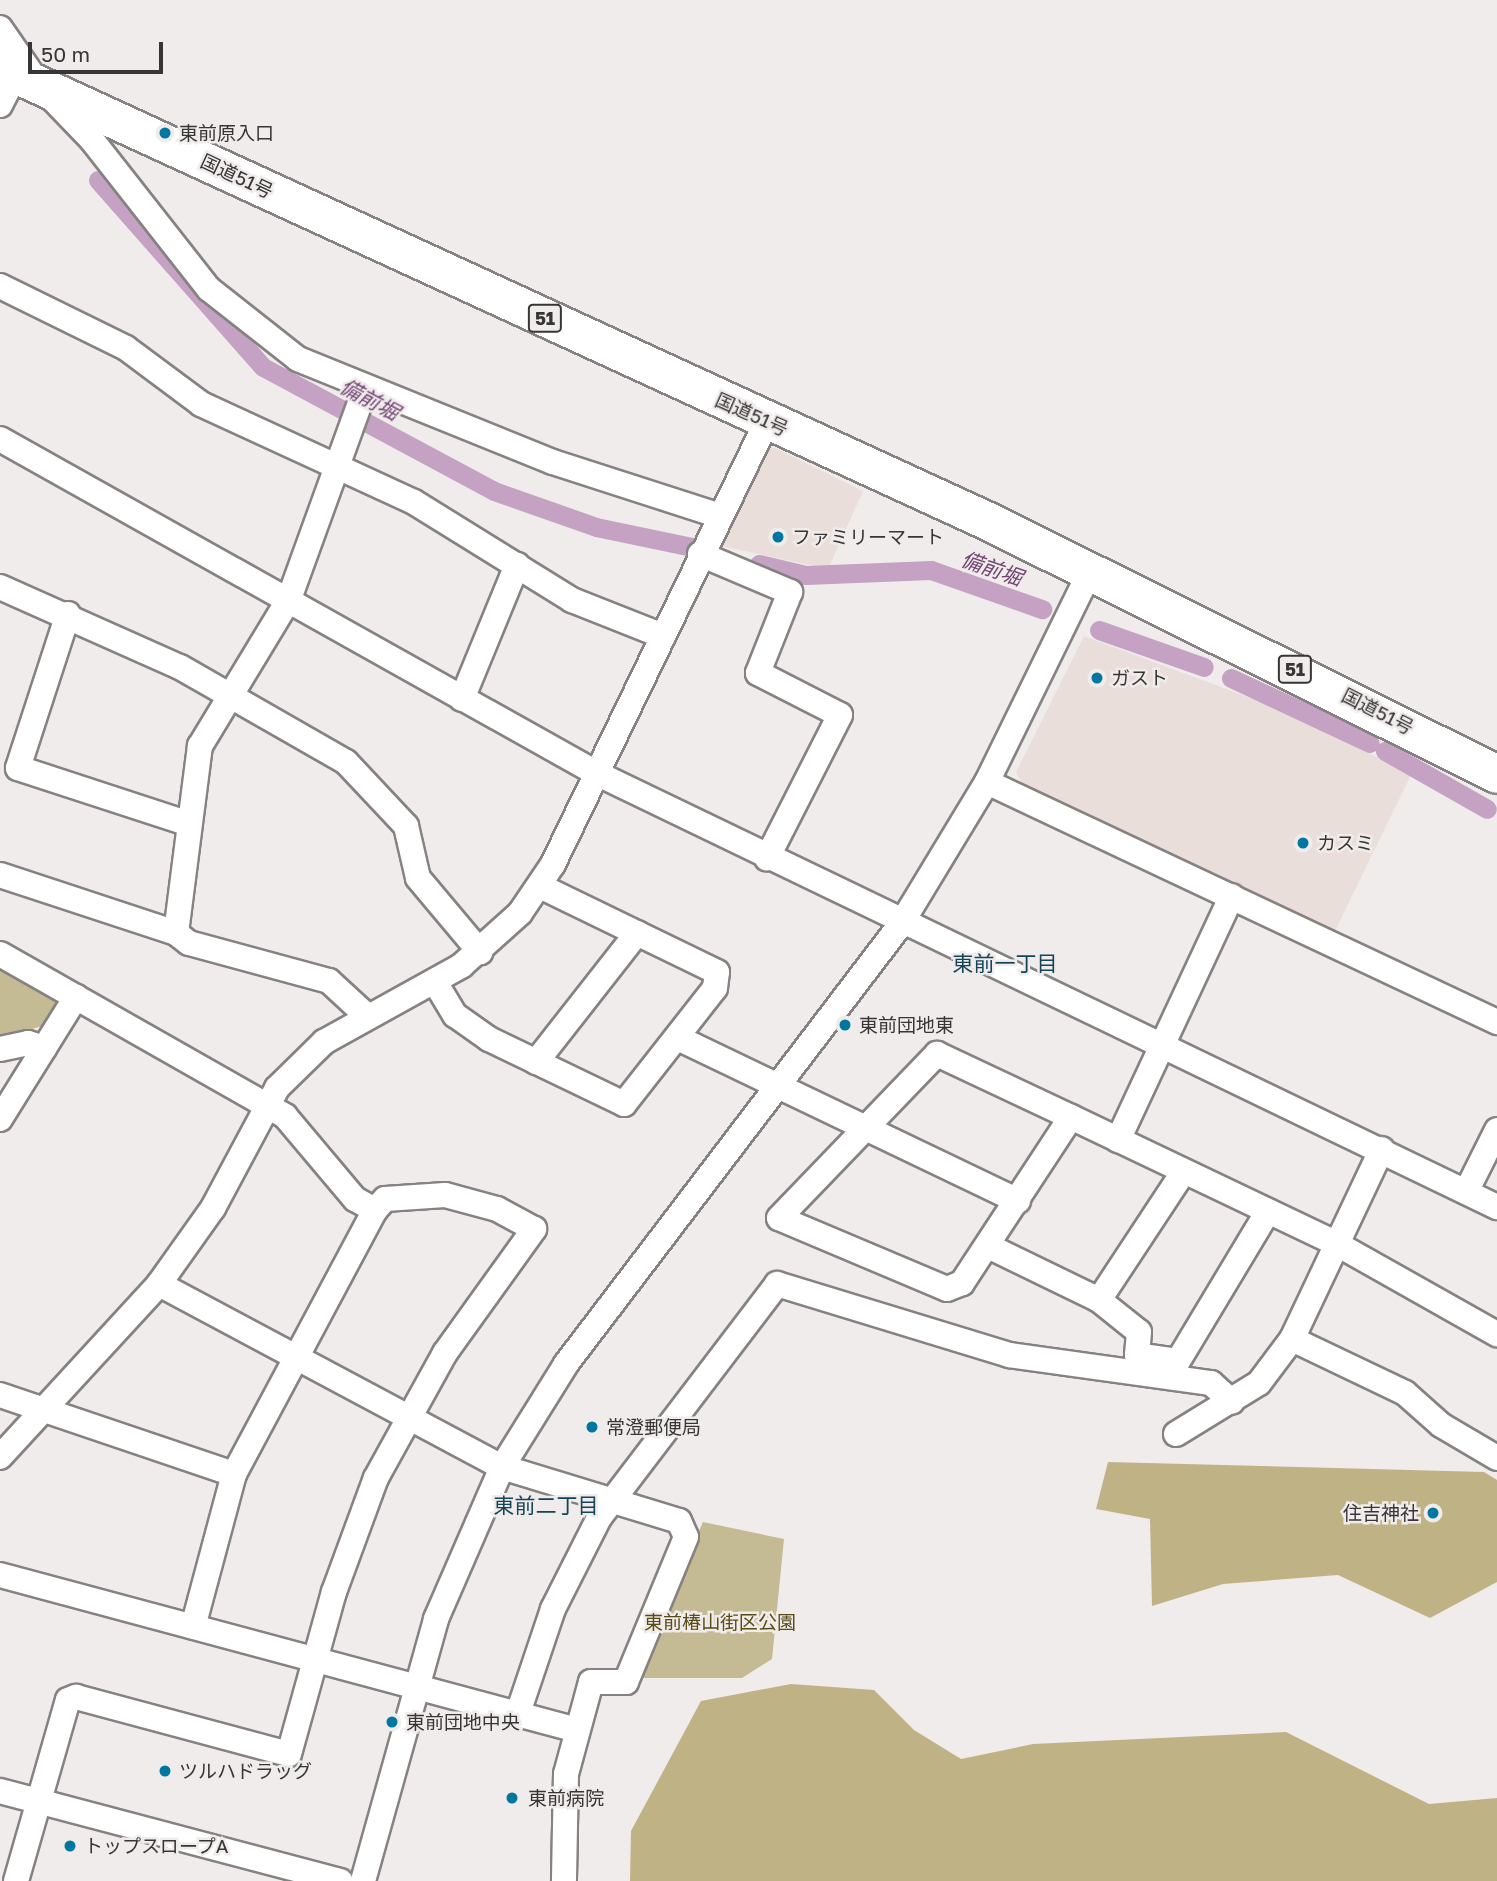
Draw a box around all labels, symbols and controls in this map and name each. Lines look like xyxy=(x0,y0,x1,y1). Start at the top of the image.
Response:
scale bar xyxy=(32,28,166,72)
text: 50 m xyxy=(41,41,90,67)
place label: 東前原入口 xyxy=(179,122,274,144)
marker: 東前原入口 xyxy=(157,125,173,141)
street label: 国道51号 xyxy=(197,149,277,203)
road number: 51 xyxy=(528,304,562,332)
water label: 備前堀 xyxy=(336,373,404,425)
street label: 国道51号 xyxy=(712,388,792,440)
place label: ファミリーマート xyxy=(792,526,944,548)
marker: ファミリーマート xyxy=(770,529,786,545)
water label: 備前堀 xyxy=(958,546,1026,590)
road number: 51 xyxy=(1278,654,1312,684)
place label: ガスト xyxy=(1111,667,1168,689)
marker: ガスト xyxy=(1089,670,1105,686)
street label: 国道51号 xyxy=(1338,683,1418,739)
place label: カスミ xyxy=(1317,832,1374,854)
marker: カスミ xyxy=(1295,835,1311,851)
district label: 東前一丁目 xyxy=(953,950,1057,976)
place label: 東前団地東 xyxy=(859,1014,954,1036)
marker: 東前団地東 xyxy=(837,1017,853,1033)
place label: 常澄郵便局 xyxy=(606,1416,701,1438)
marker: 常澄郵便局 xyxy=(584,1419,600,1435)
district label: 東前二丁目 xyxy=(494,1492,598,1518)
place label: 住吉神社 xyxy=(1343,1502,1419,1524)
marker: 住吉神社 xyxy=(1425,1505,1441,1521)
park label: 東前椿山街区公園 xyxy=(644,1611,796,1633)
place label: 東前団地中央 xyxy=(406,1711,520,1733)
marker: 東前団地中央 xyxy=(384,1714,400,1730)
place label: ツルハドラッグ xyxy=(179,1760,312,1782)
marker: ツルハドラッグ xyxy=(157,1763,173,1779)
place label: 東前病院 xyxy=(528,1787,604,1809)
marker: 東前病院 xyxy=(502,1788,522,1808)
place label: トップスロープA xyxy=(84,1835,230,1857)
marker: トップスロープA xyxy=(62,1838,78,1854)

